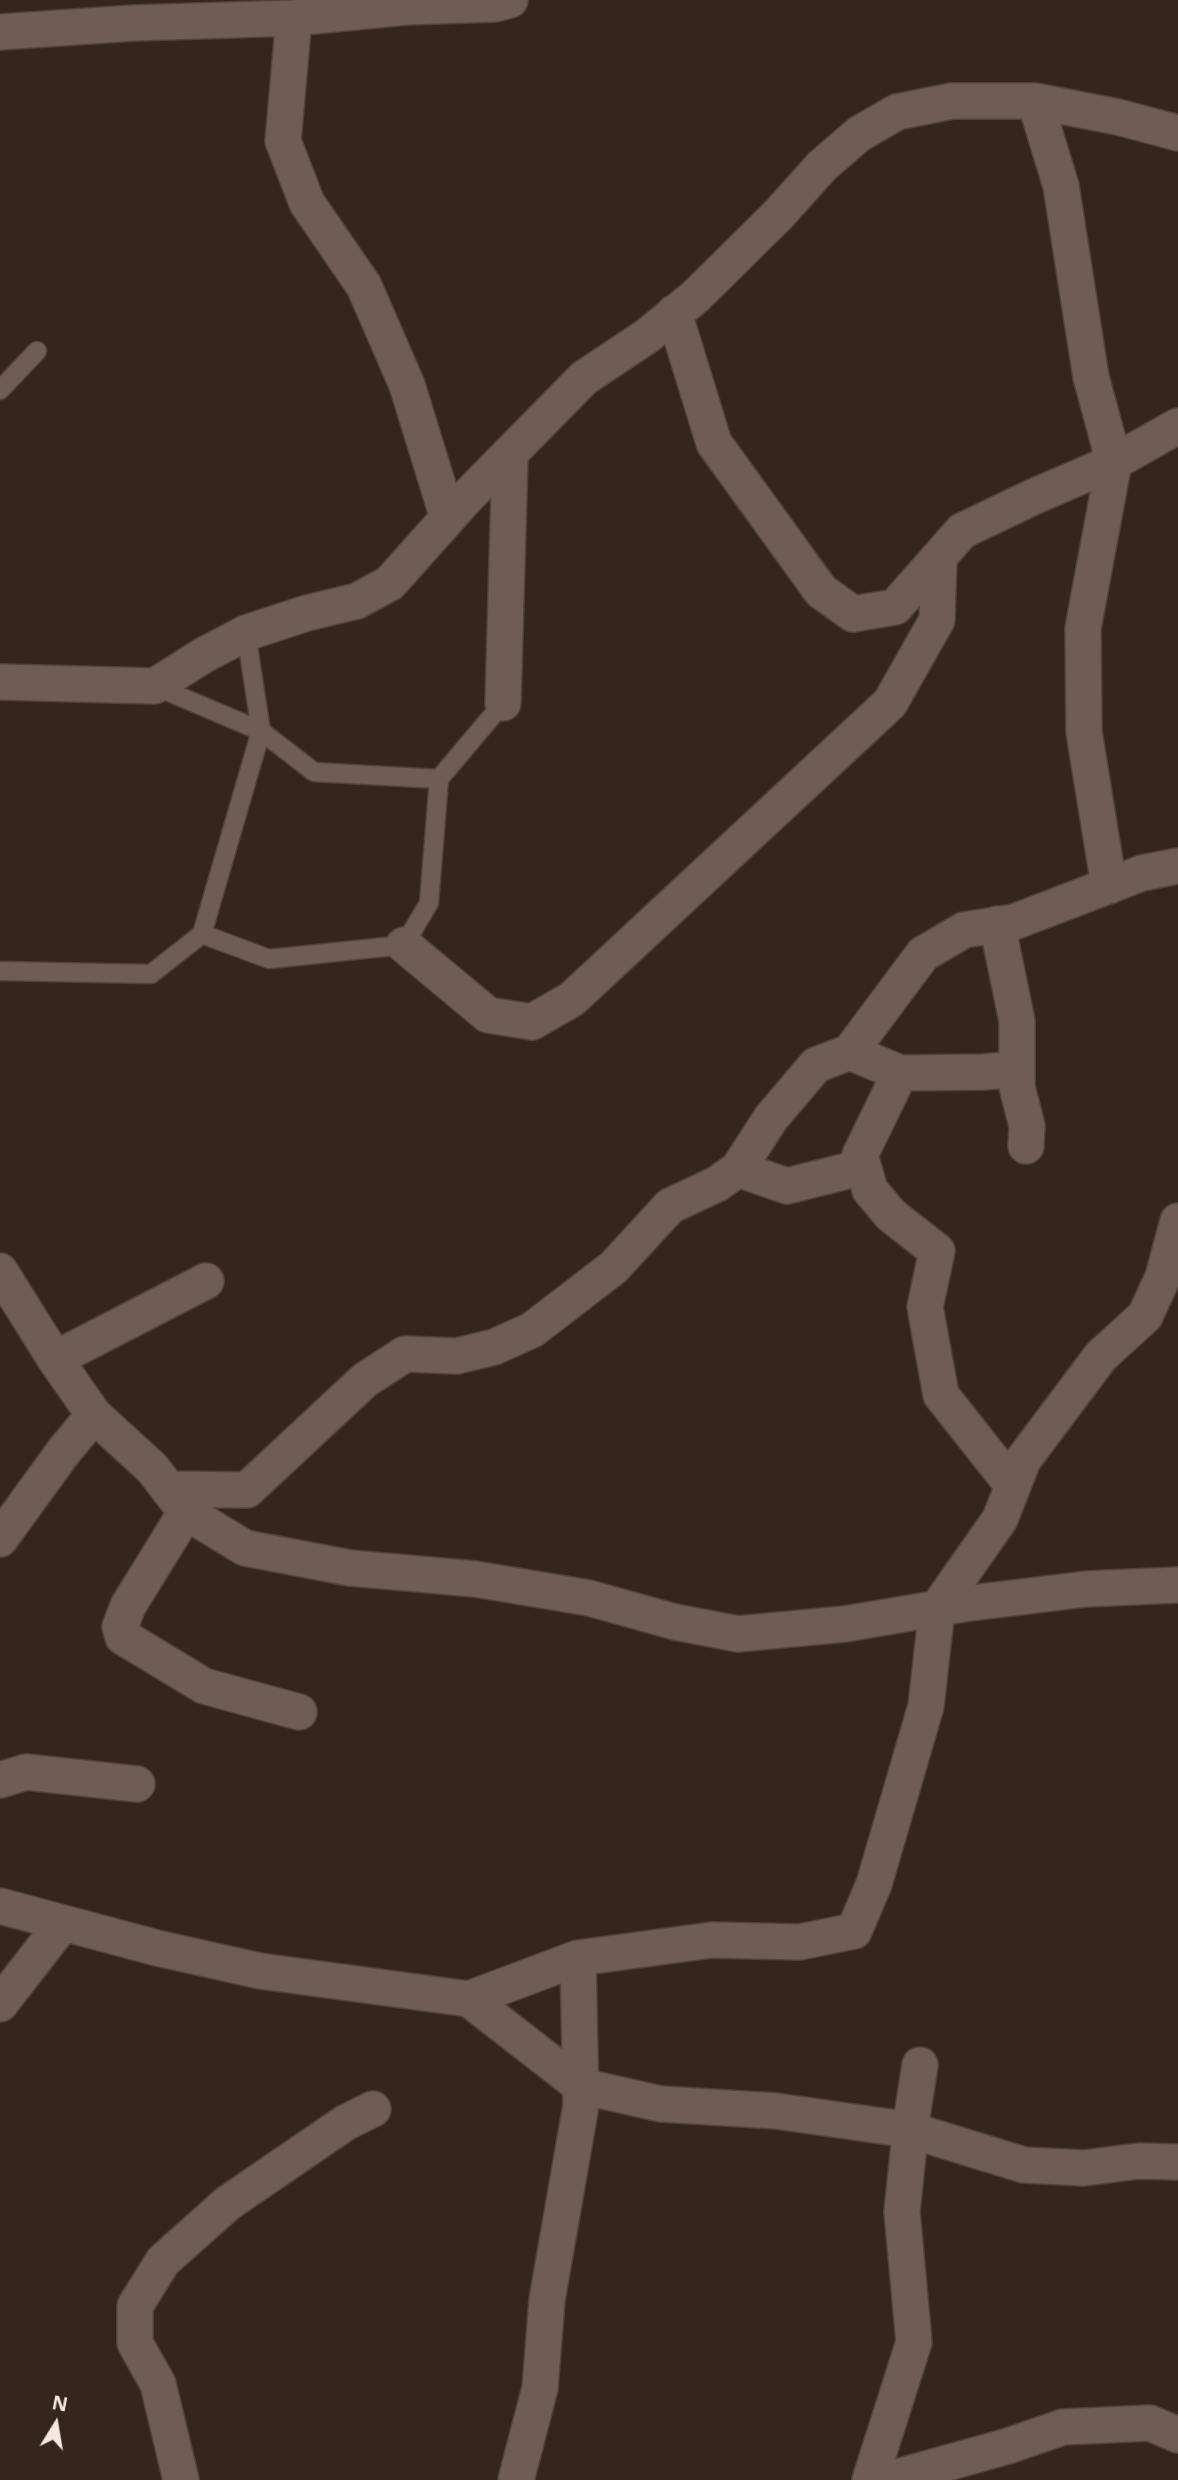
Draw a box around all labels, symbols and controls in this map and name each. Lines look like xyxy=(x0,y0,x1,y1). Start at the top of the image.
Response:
north arrow xyxy=(21,2389,91,2459)
text: N xyxy=(50,2389,70,2418)

